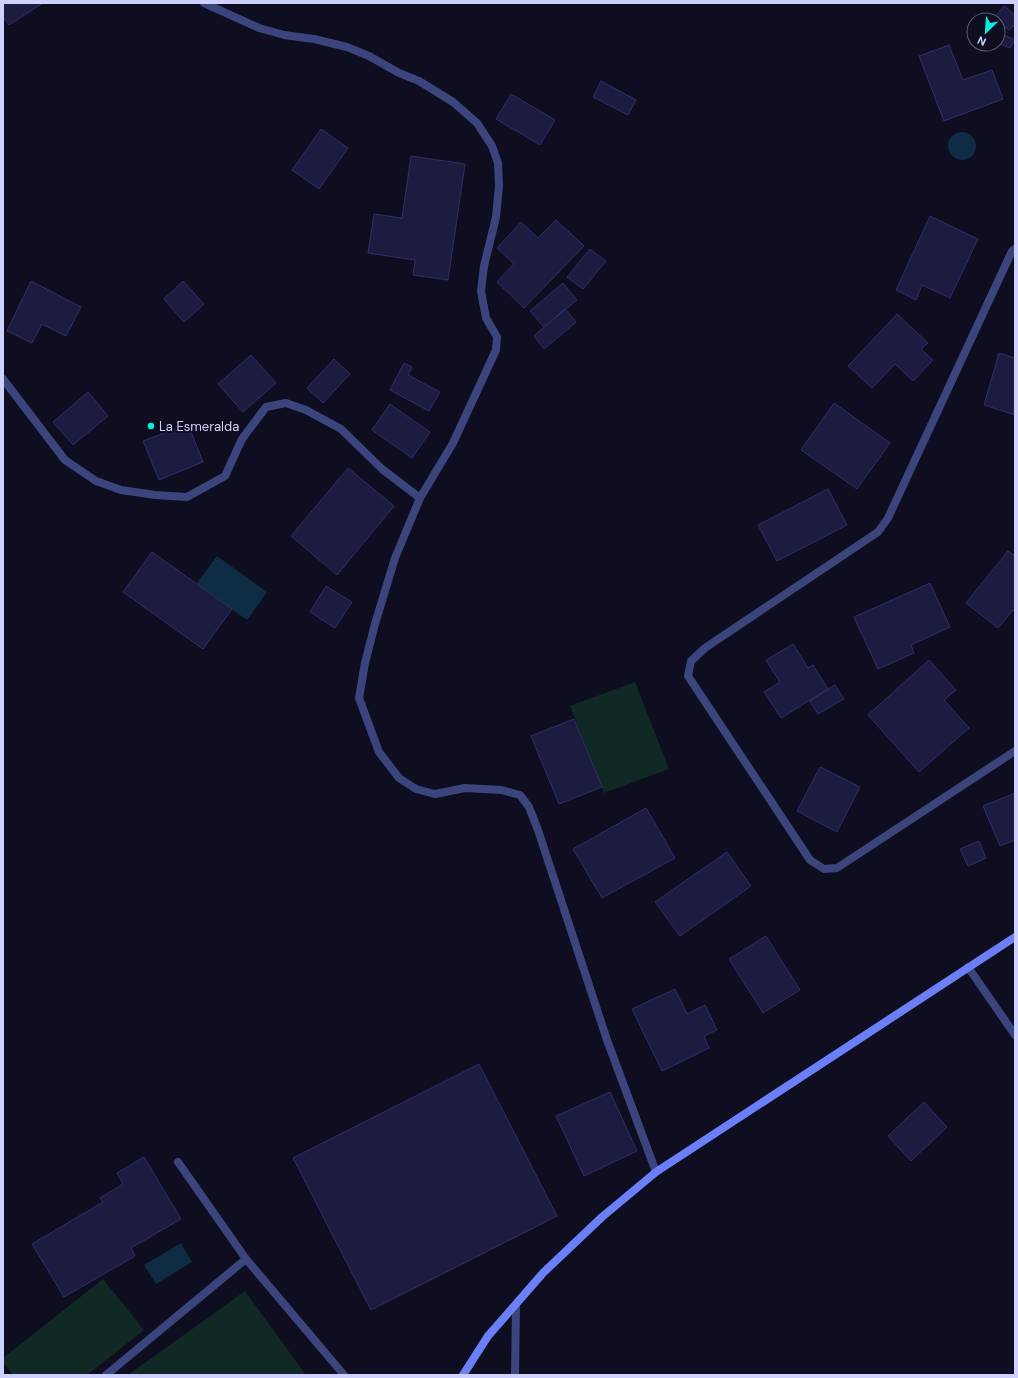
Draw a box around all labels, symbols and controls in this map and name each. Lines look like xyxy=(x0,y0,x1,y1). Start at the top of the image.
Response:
north arrow xyxy=(966,12,1006,52)
text: N xyxy=(975,33,988,49)
place label: La Esmeralda xyxy=(159,418,239,435)
marker: La Esmeralda xyxy=(146,421,156,431)

